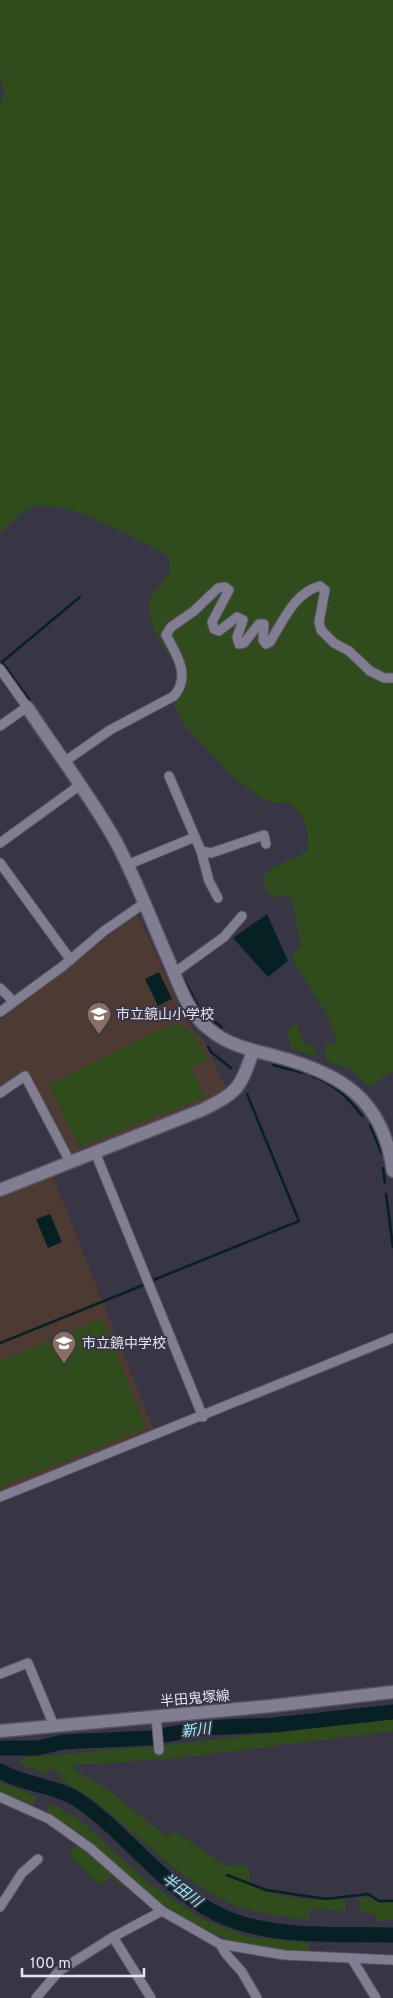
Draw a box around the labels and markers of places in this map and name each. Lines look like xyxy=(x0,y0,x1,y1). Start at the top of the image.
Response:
school or university icon: 市立鏡山小学校 xyxy=(86,1001,112,1035)
place label: 市立鏡山小学校 xyxy=(116,1007,214,1024)
school or university icon: 市立鏡中学校 xyxy=(51,1330,77,1364)
place label: 市立鏡中学校 xyxy=(82,1336,166,1353)

